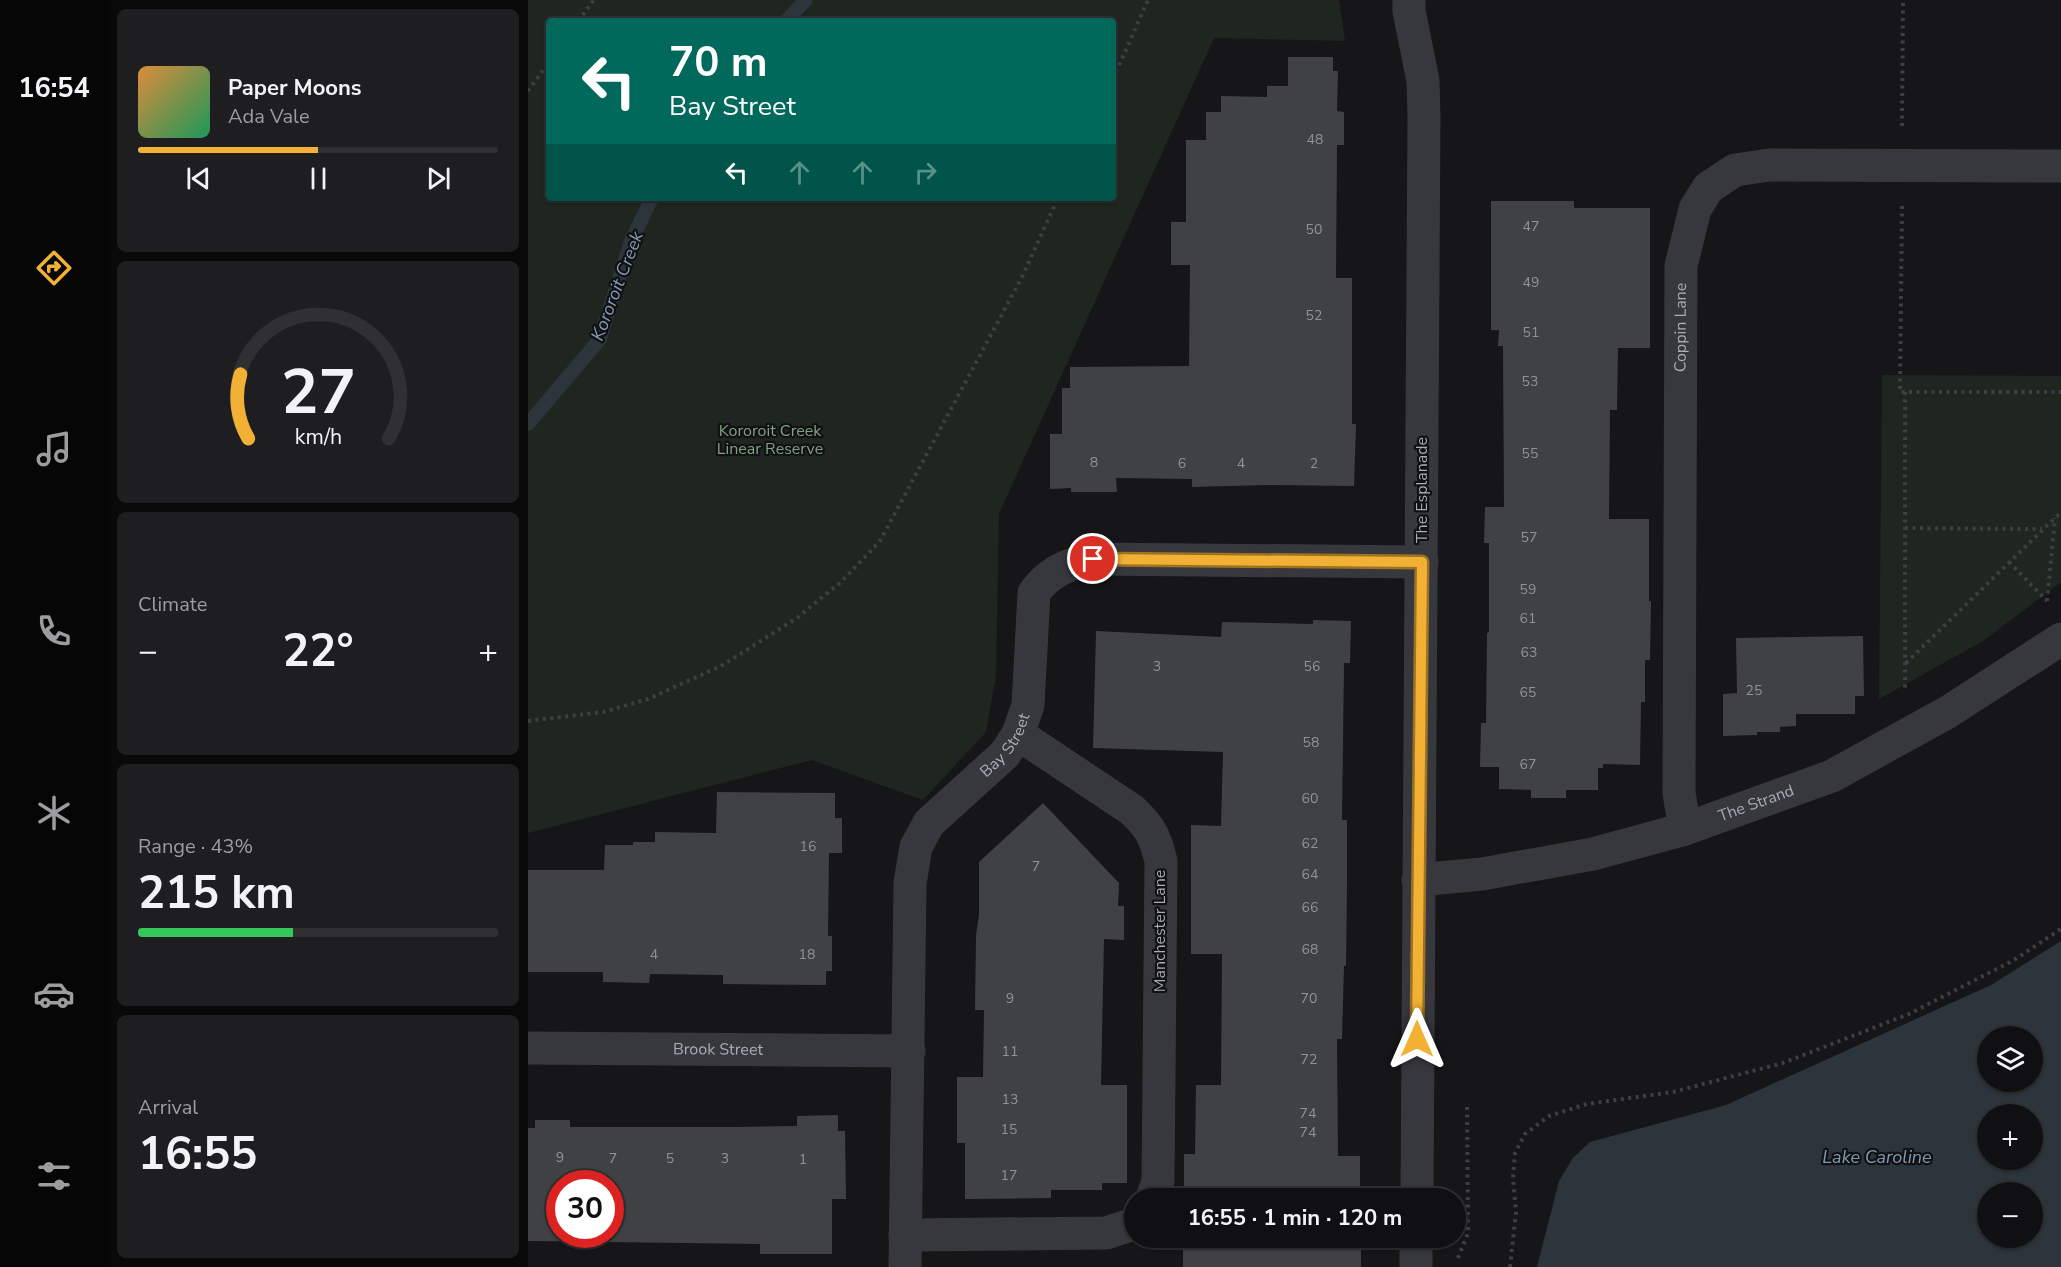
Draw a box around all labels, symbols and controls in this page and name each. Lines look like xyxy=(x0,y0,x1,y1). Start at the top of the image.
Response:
text: 70 m xyxy=(669,34,768,91)
icon: left xyxy=(570,42,648,120)
text: 16:54 xyxy=(18,70,90,107)
text: Paper Moons xyxy=(228,73,362,103)
text: Bay Street xyxy=(669,88,796,125)
text: Ada Vale xyxy=(228,103,310,130)
house number: 48 xyxy=(1307,130,1323,149)
icon: left xyxy=(720,156,753,189)
icon: ahead xyxy=(783,156,816,189)
icon: ahead xyxy=(846,156,879,189)
icon: right xyxy=(909,156,942,189)
icon: previous xyxy=(182,162,215,195)
icon: pause xyxy=(302,162,335,195)
icon: next xyxy=(422,162,455,195)
house number: 47 xyxy=(1523,217,1539,236)
house number: 50 xyxy=(1306,220,1322,239)
water label: Kororoit Creek xyxy=(585,227,649,344)
icon: directions xyxy=(33,247,75,289)
house number: 49 xyxy=(1523,273,1539,292)
street label: Coppin Lane xyxy=(1670,283,1692,372)
house number: 52 xyxy=(1306,306,1322,325)
house number: 51 xyxy=(1523,323,1539,342)
text: 27 xyxy=(281,350,355,435)
house number: 53 xyxy=(1522,372,1538,391)
park label: Kororoit Creek Linear Reserve xyxy=(717,420,823,460)
text: km/h xyxy=(294,422,342,452)
icon: music xyxy=(33,428,75,470)
street label: The Esplanade xyxy=(1411,437,1433,543)
house number: 55 xyxy=(1522,444,1538,463)
house number: 8 xyxy=(1090,453,1098,472)
house number: 6 xyxy=(1178,454,1186,473)
house number: 4 xyxy=(1237,454,1245,473)
house number: 2 xyxy=(1310,454,1318,473)
house number: 57 xyxy=(1521,528,1537,547)
pin xyxy=(1067,533,1118,584)
icon: arrive xyxy=(1076,542,1109,575)
house number: 59 xyxy=(1520,580,1536,599)
text: Climate xyxy=(138,591,207,618)
house number: 61 xyxy=(1520,609,1536,628)
icon: phone xyxy=(33,610,75,652)
text: 22° xyxy=(282,621,354,682)
text: − xyxy=(138,629,158,674)
text: + xyxy=(478,629,498,674)
house number: 63 xyxy=(1521,643,1537,662)
house number: 3 xyxy=(1153,657,1161,676)
house number: 56 xyxy=(1304,657,1320,676)
house number: 25 xyxy=(1746,681,1762,700)
house number: 65 xyxy=(1520,683,1536,702)
street label: Bay Street xyxy=(975,710,1035,782)
house number: 58 xyxy=(1303,733,1319,752)
house number: 67 xyxy=(1520,755,1536,774)
street label: The Strand xyxy=(1715,780,1797,827)
house number: 60 xyxy=(1302,789,1318,808)
icon: climate xyxy=(33,792,75,834)
text: Range · 43% xyxy=(138,833,253,860)
house number: 62 xyxy=(1302,834,1318,853)
house number: 16 xyxy=(800,837,816,856)
house number: 7 xyxy=(1032,857,1040,876)
text: 215 km xyxy=(138,863,295,924)
house number: 64 xyxy=(1302,865,1318,884)
street label: Manchester Lane xyxy=(1149,870,1171,992)
house number: 66 xyxy=(1302,898,1318,917)
house number: 68 xyxy=(1302,940,1318,959)
house number: 4 xyxy=(650,945,658,964)
house number: 18 xyxy=(799,945,815,964)
icon: car xyxy=(33,973,75,1015)
house number: 9 xyxy=(1006,989,1014,1008)
house number: 70 xyxy=(1301,989,1317,1008)
position arrow xyxy=(1385,1007,1449,1071)
map controls xyxy=(1977,1026,2043,1248)
button: layers xyxy=(1977,1026,2043,1092)
street label: Brook Street xyxy=(673,1038,764,1061)
house number: 11 xyxy=(1002,1042,1018,1061)
house number: 72 xyxy=(1301,1050,1317,1069)
house number: 13 xyxy=(1002,1090,1018,1109)
text: Arrival xyxy=(138,1094,198,1121)
house number: 74 xyxy=(1300,1104,1316,1123)
button: + xyxy=(1977,1104,2043,1170)
house number: 15 xyxy=(1001,1120,1017,1139)
house number: 74 xyxy=(1300,1123,1316,1142)
text: 16:55 xyxy=(138,1124,257,1185)
water label: Lake Caroline xyxy=(1822,1145,1932,1169)
house number: 9 xyxy=(556,1148,564,1167)
house number: 7 xyxy=(609,1149,617,1168)
house number: 5 xyxy=(666,1149,674,1168)
house number: 3 xyxy=(721,1149,729,1168)
house number: 1 xyxy=(799,1150,807,1169)
icon: filters xyxy=(33,1155,75,1197)
house number: 17 xyxy=(1001,1166,1017,1185)
speed limit sign: 30 xyxy=(546,1170,624,1248)
button: − xyxy=(1977,1182,2043,1248)
text: 16:55 · 1 min · 120 m xyxy=(1188,1203,1402,1233)

